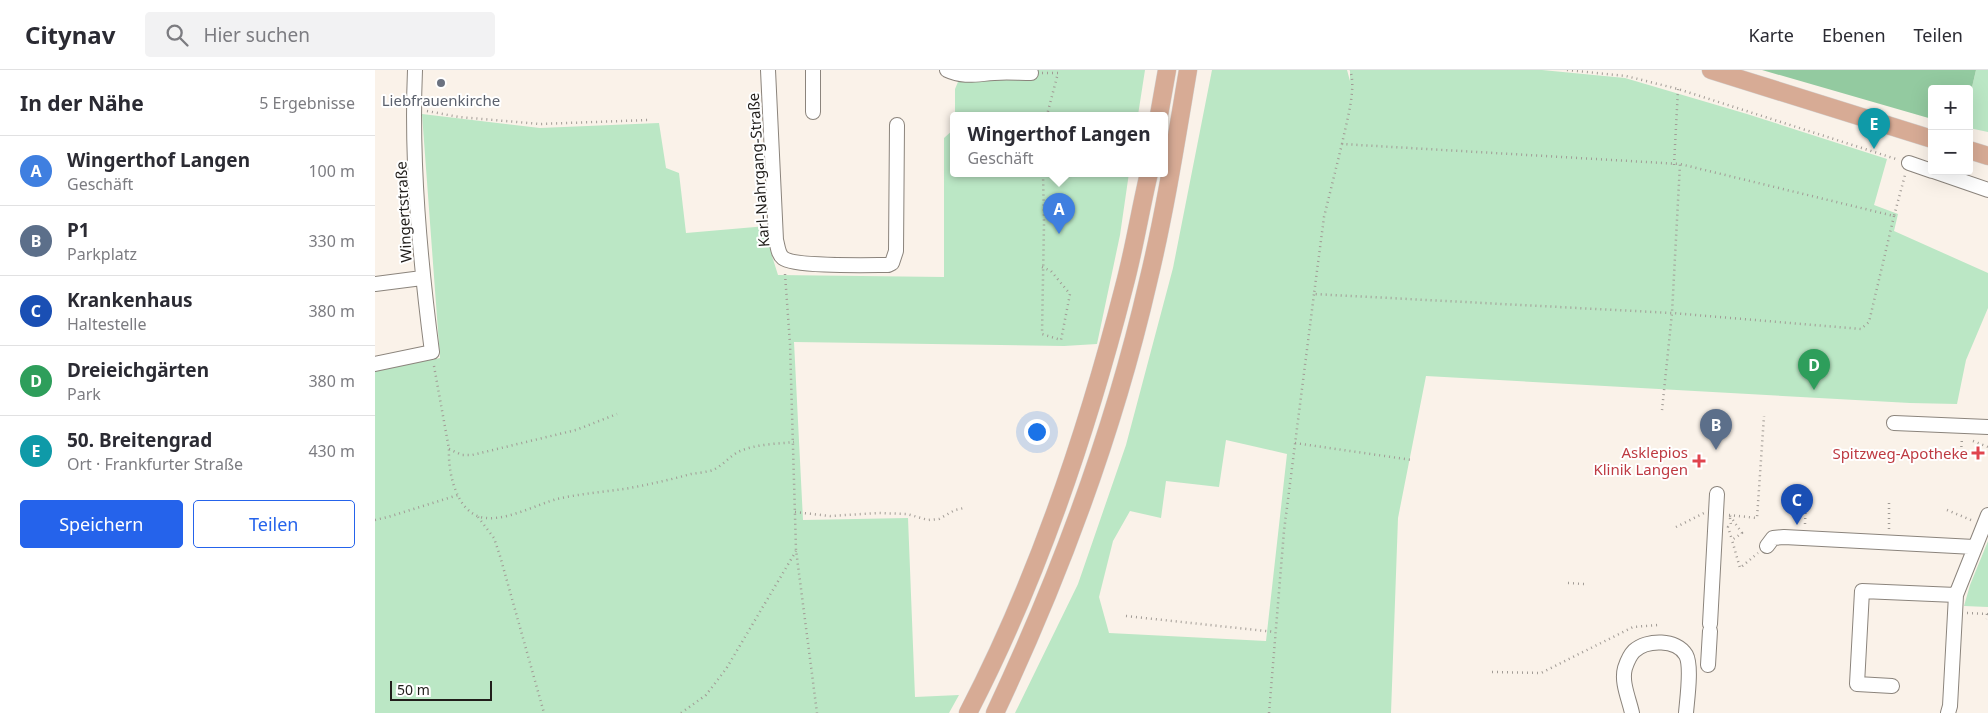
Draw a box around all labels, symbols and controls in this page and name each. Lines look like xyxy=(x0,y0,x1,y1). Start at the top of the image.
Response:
search box xyxy=(145,12,495,57)
text: Citynav xyxy=(25,18,115,51)
icon: search xyxy=(163,21,191,49)
text: Hier suchen xyxy=(203,22,310,48)
text: Karte xyxy=(1749,23,1794,47)
text: Ebenen xyxy=(1822,23,1886,47)
text: Teilen xyxy=(1914,23,1963,47)
marker: Liebfrauenkirche xyxy=(435,77,447,89)
map controls xyxy=(1928,85,1973,175)
button: + xyxy=(1928,85,1973,130)
text: In der Nähe xyxy=(20,89,144,117)
place label: Liebfrauenkirche xyxy=(382,90,500,110)
text: 5 Ergebnisse xyxy=(259,92,355,114)
street label: Karl-Nahrgang-Straße xyxy=(743,92,773,248)
pin: E xyxy=(1858,108,1890,149)
popup xyxy=(950,112,1168,177)
text: Wingerthof Langen xyxy=(967,121,1151,147)
button: − xyxy=(1928,130,1973,175)
text: Wingerthof Langen xyxy=(67,147,250,173)
text: Geschäft xyxy=(967,147,1034,169)
text: A xyxy=(30,160,42,182)
text: 100 m xyxy=(308,160,355,182)
street label: Wingertstraße xyxy=(390,161,416,263)
text: Geschäft xyxy=(67,173,133,195)
pin: A xyxy=(1043,193,1075,234)
text: P1 xyxy=(67,217,90,243)
text: B xyxy=(31,230,41,252)
text: 330 m xyxy=(308,230,355,252)
text: Parkplatz xyxy=(67,243,137,265)
text: Krankenhaus xyxy=(67,287,193,313)
text: C xyxy=(31,300,41,322)
text: 380 m xyxy=(308,300,355,322)
text: Haltestelle xyxy=(67,313,147,335)
pin: D xyxy=(1798,349,1830,390)
text: Dreieichgärten xyxy=(67,357,209,383)
text: D xyxy=(30,370,42,392)
text: 380 m xyxy=(308,370,355,392)
text: Park xyxy=(67,383,101,405)
pin: B xyxy=(1700,409,1732,450)
your location xyxy=(1024,419,1050,445)
text: 50. Breitengrad xyxy=(67,427,212,453)
text: E xyxy=(32,440,40,462)
text: 430 m xyxy=(308,440,355,462)
place label: Asklepios Klinik Langen xyxy=(1593,442,1688,479)
place label: Spitzweg-Apotheke xyxy=(1832,443,1968,463)
marker: Spitzweg-Apotheke xyxy=(1972,447,1984,459)
text: Ort · Frankfurter Straße xyxy=(67,453,243,475)
marker: Asklepios Klinik Langen xyxy=(1692,454,1706,468)
pin: C xyxy=(1781,484,1813,525)
button: Speichern xyxy=(20,500,183,548)
button: Teilen xyxy=(193,500,355,548)
scale bar xyxy=(390,678,493,701)
text: 50 m xyxy=(397,680,430,699)

